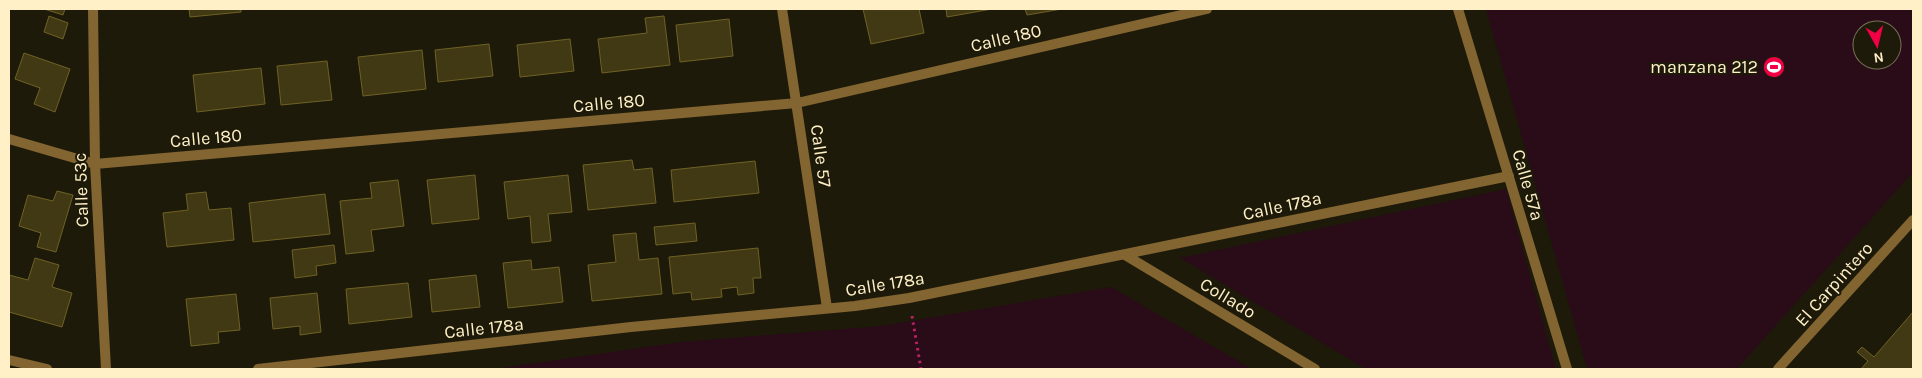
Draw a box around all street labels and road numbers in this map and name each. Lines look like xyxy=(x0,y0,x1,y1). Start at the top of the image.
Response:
street label: Calle 180 xyxy=(968,19,1044,57)
street label: Calle 180 xyxy=(572,89,646,117)
street label: Calle 57 xyxy=(806,123,836,189)
street label: Calle 180 xyxy=(169,124,243,152)
street label: Calle 57a xyxy=(1507,147,1549,223)
street label: Calle 53c xyxy=(69,152,93,228)
street label: Calle 178a xyxy=(1241,187,1323,225)
street label: El Carpintero xyxy=(1790,237,1878,331)
street label: Calle 178a xyxy=(844,267,926,301)
street label: Collado xyxy=(1196,273,1260,323)
street label: Calle 178a xyxy=(443,313,525,343)

